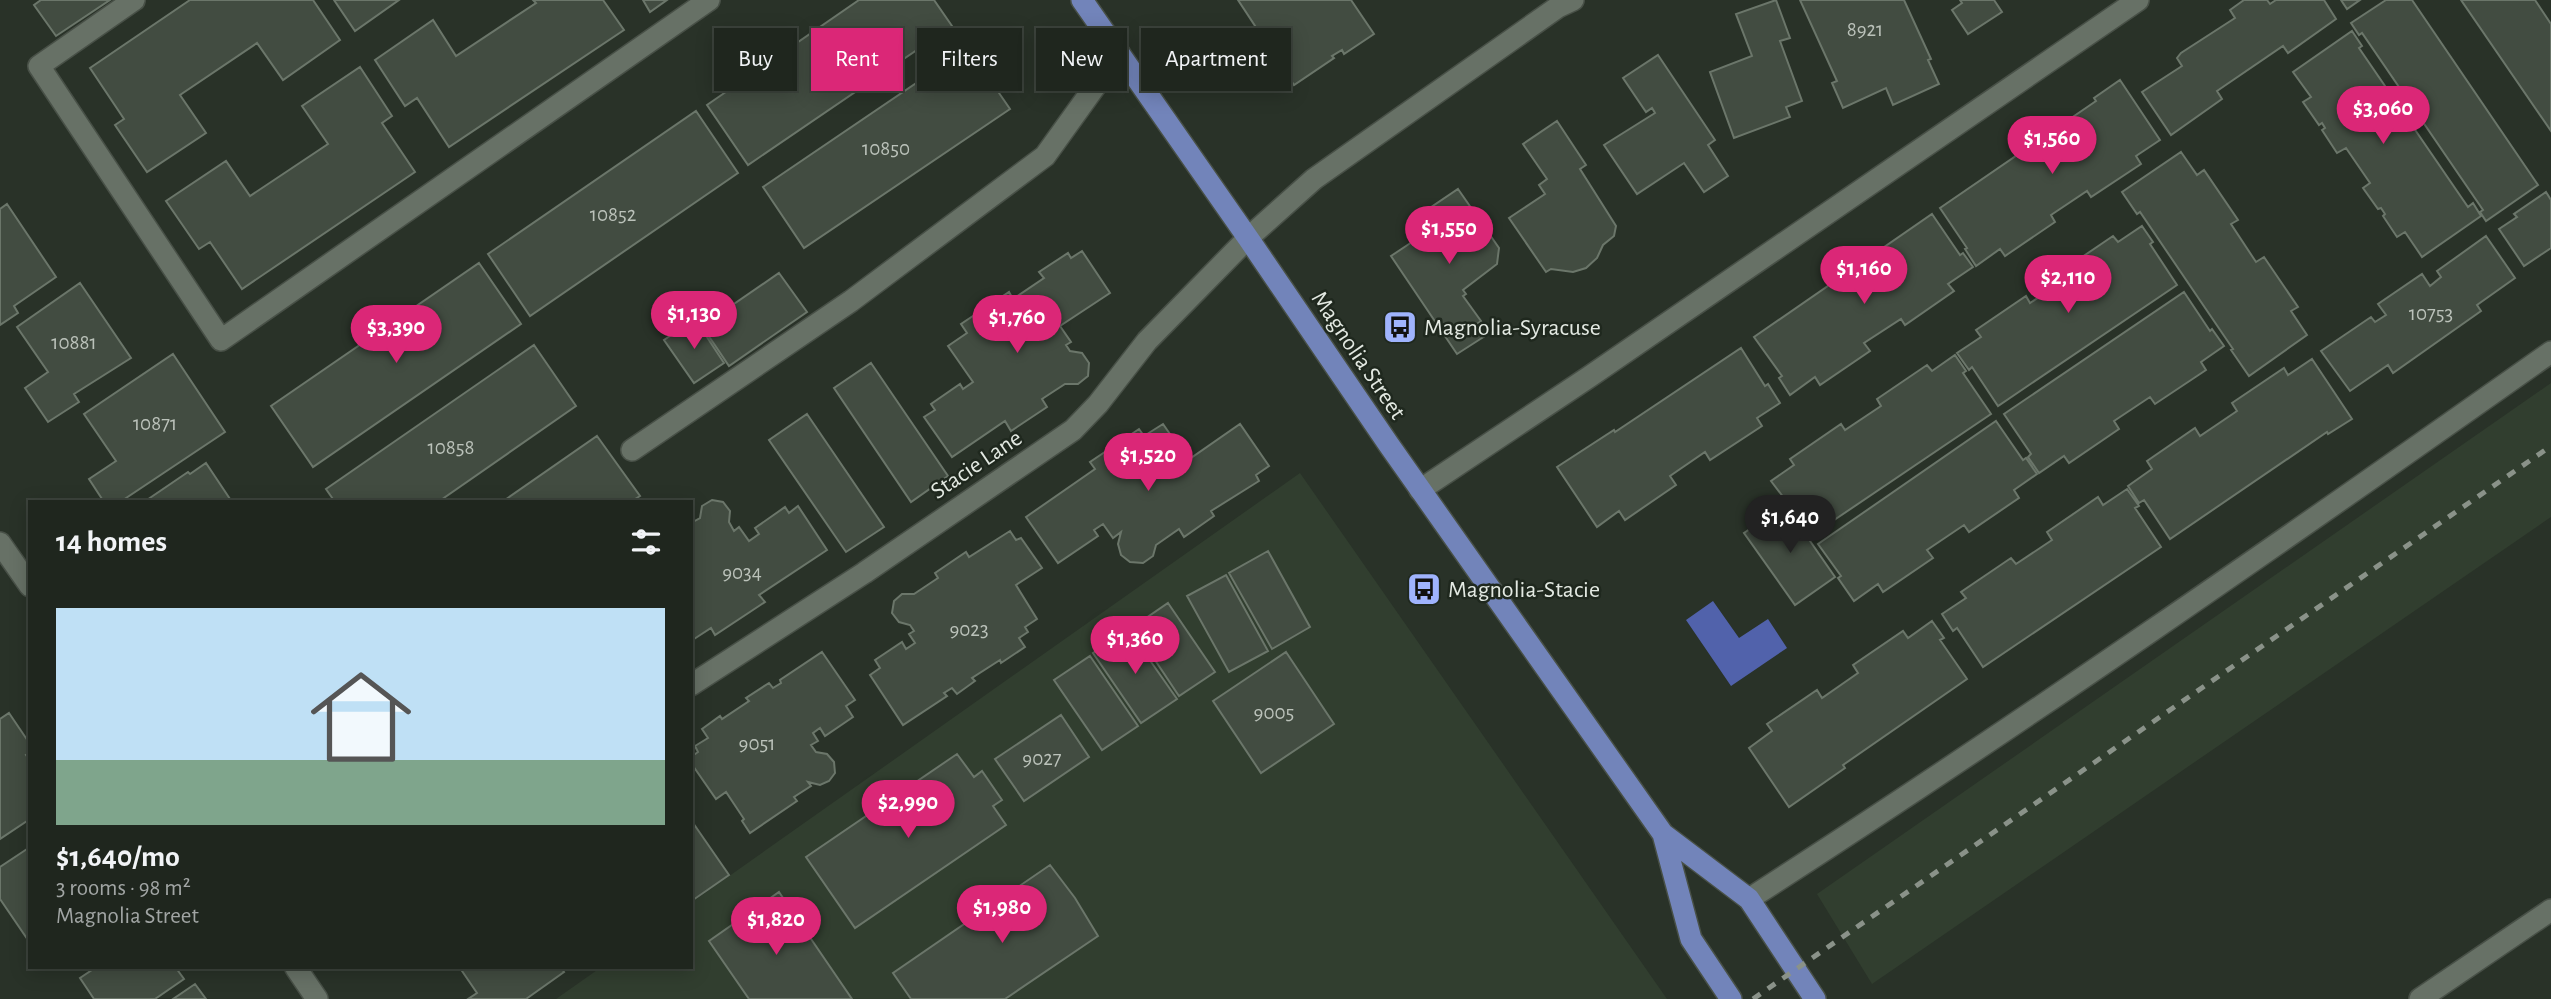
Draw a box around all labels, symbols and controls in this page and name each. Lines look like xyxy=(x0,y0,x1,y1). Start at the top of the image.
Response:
house number: 8921 xyxy=(1847,19,1883,40)
chip: Buy xyxy=(714,28,797,91)
chip: Rent xyxy=(811,28,903,91)
chip: Filters xyxy=(917,28,1022,91)
chip: New xyxy=(1036,28,1127,91)
chip: Apartment xyxy=(1141,28,1291,91)
pin: $3,060 xyxy=(2326,86,2440,146)
text: $3,060 xyxy=(2353,97,2413,120)
pin: $1,560 xyxy=(1995,116,2109,176)
text: $1,560 xyxy=(2024,127,2080,150)
house number: 10850 xyxy=(862,138,910,159)
house number: 10852 xyxy=(590,204,636,225)
pin: $1,550 xyxy=(1392,206,1506,266)
text: $1,550 xyxy=(1421,217,1477,240)
pin: $1,160 xyxy=(1807,246,1921,306)
pin: $2,110 xyxy=(2011,256,2125,315)
text: $1,160 xyxy=(1836,257,1892,280)
text: $2,110 xyxy=(2041,266,2096,289)
street label: Magnolia Street xyxy=(1307,287,1410,424)
pin: $1,130 xyxy=(637,292,751,351)
pin: $1,760 xyxy=(960,296,1074,355)
text: $1,130 xyxy=(667,302,721,325)
house number: 10753 xyxy=(2409,303,2453,324)
pin: $3,390 xyxy=(339,306,453,365)
text: $1,760 xyxy=(989,306,1045,329)
bus stop icon: Magnolia-Syracuse xyxy=(1381,308,1419,346)
text: $3,390 xyxy=(367,316,425,339)
place label: Magnolia-Syracuse xyxy=(1424,316,1601,340)
house number: 10881 xyxy=(51,332,97,353)
house number: 10871 xyxy=(133,413,177,434)
street label: Stacie Lane xyxy=(927,426,1027,504)
pin: $1,520 xyxy=(1091,434,1205,493)
house number: 10858 xyxy=(428,437,475,458)
text: $1,520 xyxy=(1120,444,1176,467)
pin: $1,640 xyxy=(1733,496,1847,555)
text: $1,640 xyxy=(1761,506,1819,529)
icon: filters xyxy=(627,523,665,561)
text: 14 homes xyxy=(56,527,167,557)
house number: 9034 xyxy=(722,562,762,583)
bus stop icon: Magnolia-Stacie xyxy=(1405,570,1443,608)
place label: Magnolia-Stacie xyxy=(1448,578,1600,602)
pin: $1,360 xyxy=(1078,616,1192,676)
house number: 9023 xyxy=(949,619,989,640)
text: $1,360 xyxy=(1107,627,1163,650)
icon: home xyxy=(298,654,424,780)
house number: 9005 xyxy=(1254,702,1294,723)
house number: 9051 xyxy=(739,733,775,754)
house number: 9027 xyxy=(1022,748,1062,769)
pin: $2,990 xyxy=(851,780,965,840)
text: $2,990 xyxy=(878,791,938,814)
text: $1,640/mo xyxy=(56,842,180,872)
text: 3 rooms · 98 m² xyxy=(56,877,191,900)
pin: $1,980 xyxy=(945,886,1059,945)
text: $1,980 xyxy=(973,896,1031,919)
pin: $1,820 xyxy=(719,898,833,957)
text: Magnolia Street xyxy=(56,905,199,928)
text: $1,820 xyxy=(747,908,805,931)

